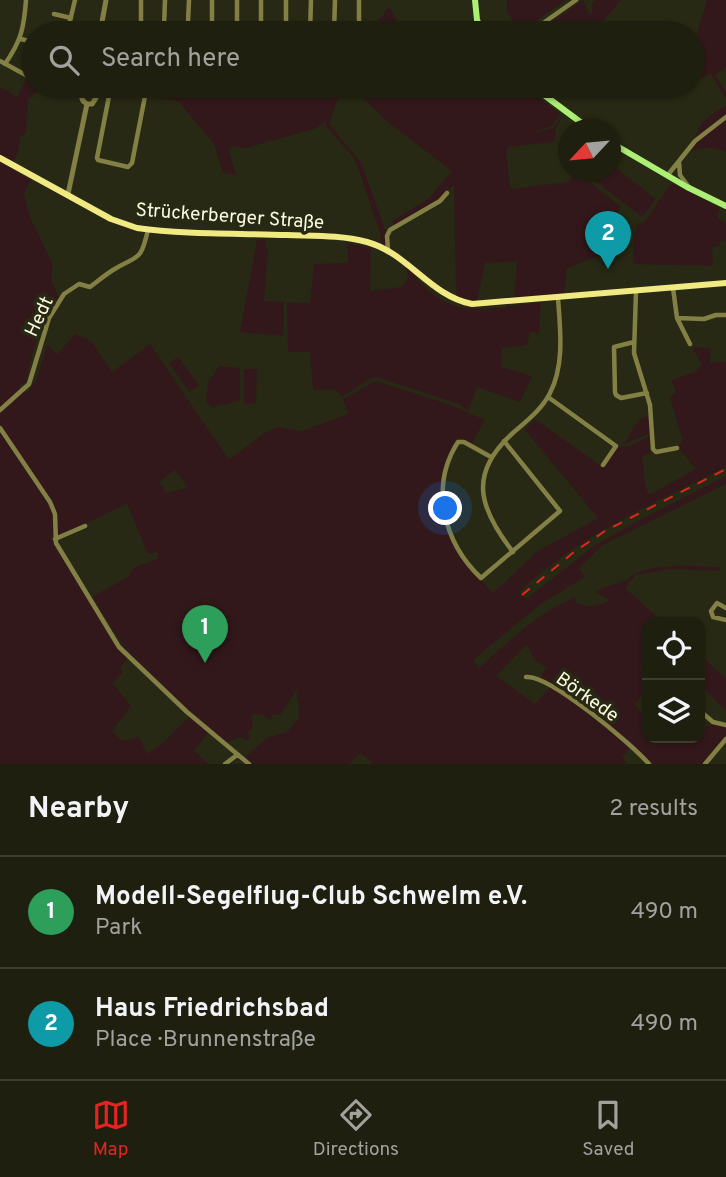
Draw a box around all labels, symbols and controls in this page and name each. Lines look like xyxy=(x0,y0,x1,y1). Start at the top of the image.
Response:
search box xyxy=(21,21,705,98)
icon: search xyxy=(45,41,83,79)
text: Search here xyxy=(101,43,240,76)
north arrow xyxy=(558,119,621,182)
street label: Strückerberger Straße xyxy=(135,198,325,236)
pin: 2 xyxy=(585,211,631,269)
street label: Hedt xyxy=(20,293,60,341)
your location xyxy=(428,491,462,525)
pin: 1 xyxy=(182,605,228,663)
map controls xyxy=(642,617,705,743)
button: locate xyxy=(642,617,705,680)
street label: Börkede xyxy=(551,667,623,728)
button: layers xyxy=(642,680,705,743)
text: Nearby xyxy=(28,791,129,828)
text: 2 results xyxy=(609,795,698,824)
text: Modell-Segelflug-Club Schwelm e.V. xyxy=(95,881,527,914)
text: 1 xyxy=(46,898,56,927)
text: 490 m xyxy=(631,898,698,927)
text: Park xyxy=(95,914,142,943)
text: Haus Friedrichsbad xyxy=(95,993,329,1026)
text: 2 xyxy=(44,1010,58,1039)
text: 490 m xyxy=(631,1010,698,1039)
text: Place · Brunnenstraße xyxy=(95,1026,316,1055)
tab: Map xyxy=(92,1096,130,1162)
tab: Directions xyxy=(313,1096,399,1162)
tab: Saved xyxy=(582,1096,634,1162)

